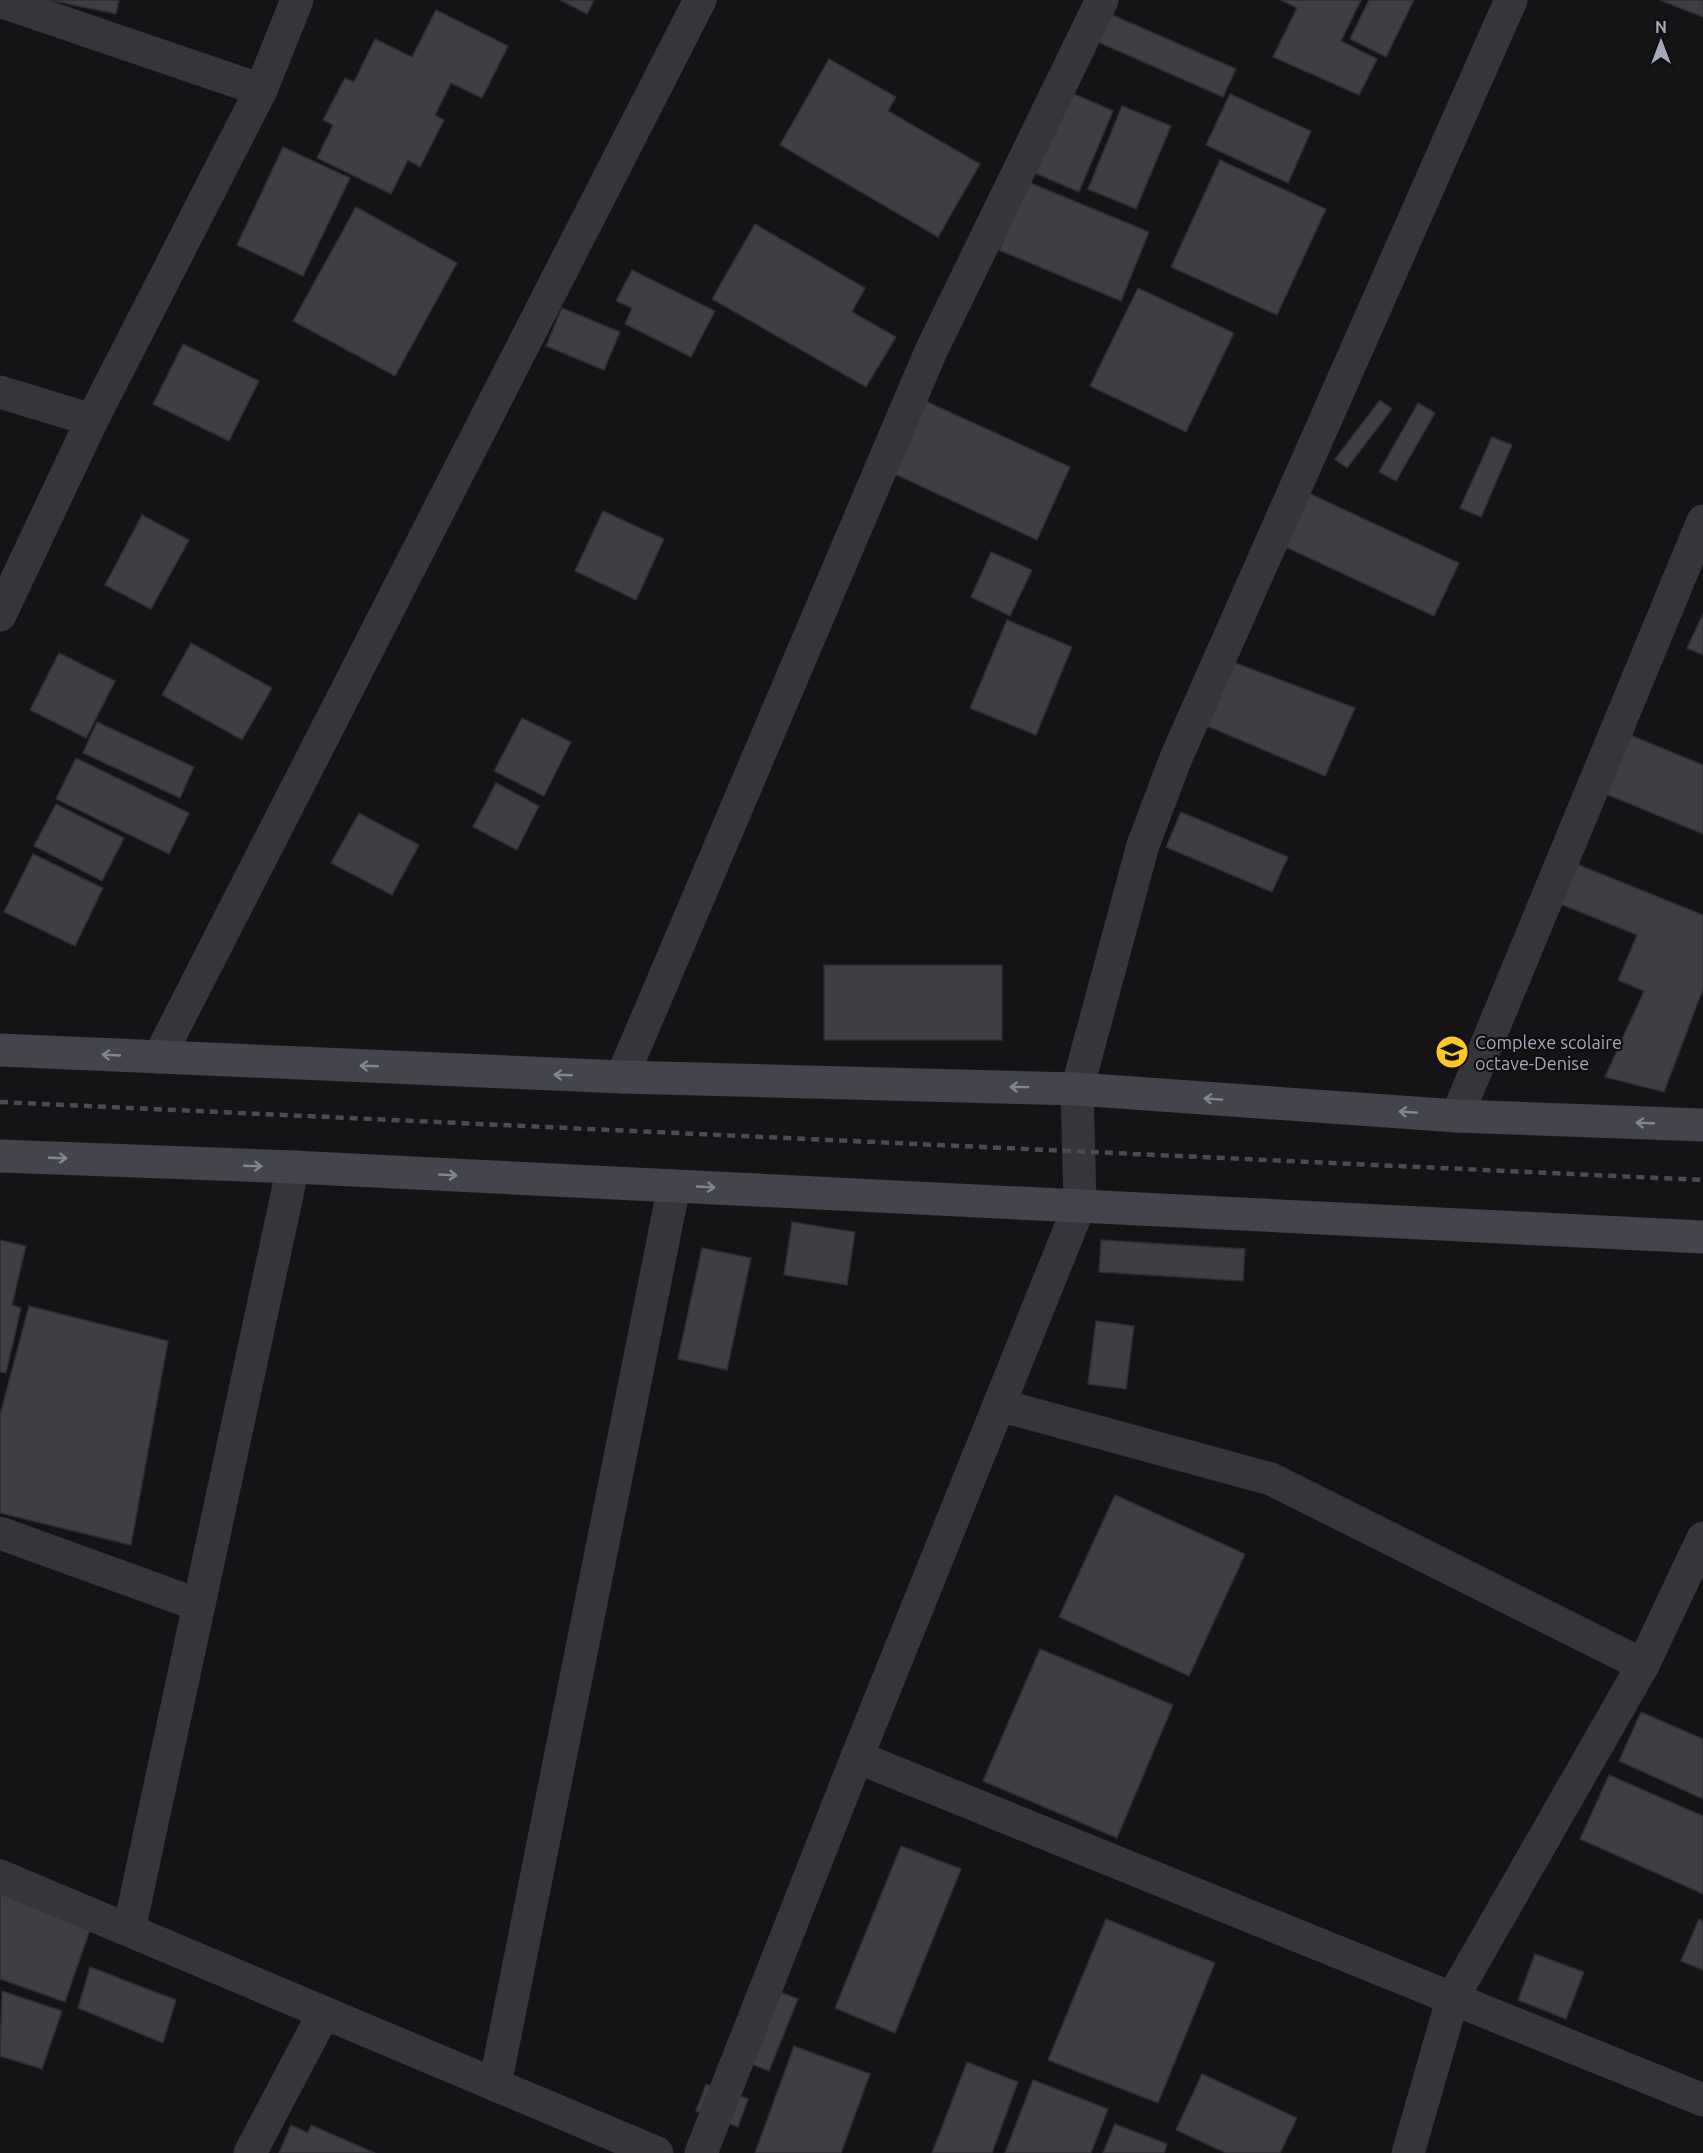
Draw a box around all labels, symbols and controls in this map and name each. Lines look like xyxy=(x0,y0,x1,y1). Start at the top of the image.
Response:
north arrow xyxy=(1631,12,1691,72)
text: N xyxy=(1655,18,1667,36)
place label: Complexe scolaire octave-Denise xyxy=(1475,1032,1622,1073)
school or university icon: Complexe scolaire octave-Denise xyxy=(1434,1034,1470,1070)
one-way arrow xyxy=(101,1049,121,1060)
one-way arrow xyxy=(359,1061,379,1072)
one-way arrow xyxy=(554,1069,574,1080)
one-way arrow xyxy=(1009,1082,1029,1093)
one-way arrow xyxy=(1204,1093,1224,1104)
one-way arrow xyxy=(1398,1107,1418,1118)
one-way arrow xyxy=(1635,1117,1655,1129)
one-way arrow xyxy=(48,1153,68,1164)
one-way arrow xyxy=(243,1160,263,1171)
one-way arrow xyxy=(438,1169,458,1180)
one-way arrow xyxy=(695,1182,715,1193)

